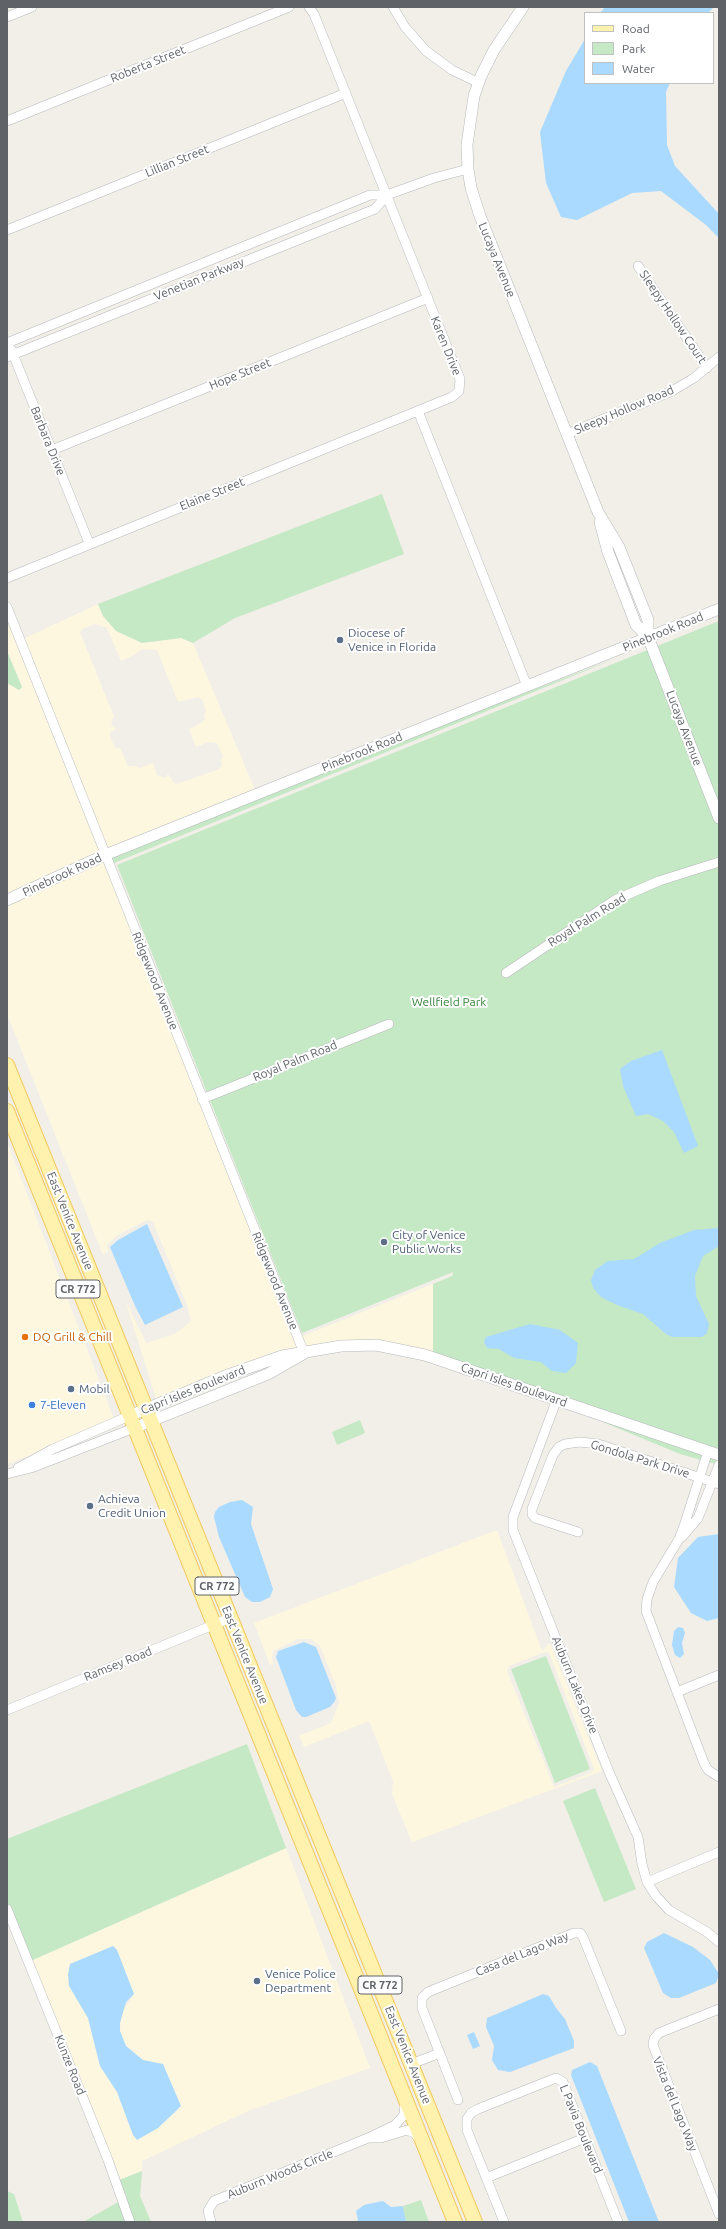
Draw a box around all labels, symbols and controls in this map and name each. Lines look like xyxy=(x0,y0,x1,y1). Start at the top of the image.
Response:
legend xyxy=(584,12,714,84)
text: Road xyxy=(622,22,650,35)
street label: Roberta Street xyxy=(108,42,188,86)
text: Park xyxy=(622,42,646,55)
text: Water xyxy=(622,62,655,75)
street label: Lillian Street xyxy=(143,142,211,180)
street label: Lucaya Avenue xyxy=(475,220,519,300)
street label: Venetian Parkway xyxy=(152,254,246,304)
street label: Sleepy Hollow Court xyxy=(636,268,710,366)
street label: Karen Drive xyxy=(428,314,464,378)
street label: Hope Street xyxy=(207,355,273,393)
street label: Sleepy Hollow Road xyxy=(572,383,676,437)
street label: Barbara Drive xyxy=(28,404,68,478)
street label: Elaine Street xyxy=(177,474,247,514)
street label: Pinebrook Road xyxy=(621,609,705,655)
place label: Diocese of Venice in Florida xyxy=(348,626,436,654)
marker: Diocese of Venice in Florida xyxy=(335,635,345,645)
street label: Lucaya Avenue xyxy=(663,688,705,768)
street label: Pinebrook Road xyxy=(320,729,404,775)
street label: Pinebrook Road xyxy=(20,850,104,900)
street label: Royal Palm Road xyxy=(545,890,629,950)
street label: Ridgewood Avenue xyxy=(129,930,181,1032)
park label: Wellfield Park xyxy=(412,995,486,1009)
street label: Royal Palm Road xyxy=(251,1038,339,1084)
street label: East Venice Avenue xyxy=(44,1170,96,1272)
place label: City of Venice Public Works xyxy=(392,1228,466,1256)
street label: Ridgewood Avenue xyxy=(249,1230,301,1332)
marker: City of Venice Public Works xyxy=(379,1237,389,1247)
road number: CR 772 xyxy=(56,1280,100,1298)
place label: DQ Grill & Chill xyxy=(33,1330,112,1344)
marker: DQ Grill & Chill xyxy=(20,1332,30,1342)
street label: Capri Isles Boulevard xyxy=(459,1360,569,1410)
street label: Capri Isles Boulevard xyxy=(139,1362,247,1418)
place label: Mobil xyxy=(79,1382,110,1396)
marker: Mobil xyxy=(66,1384,76,1394)
place label: 7-Eleven xyxy=(40,1398,86,1412)
marker: 7-Eleven xyxy=(27,1400,37,1410)
street label: Gondola Park Drive xyxy=(589,1437,691,1481)
place label: Achieva Credit Union xyxy=(98,1492,166,1520)
marker: Achieva Credit Union xyxy=(85,1501,95,1511)
road number: CR 772 xyxy=(195,1577,239,1595)
street label: East Venice Avenue xyxy=(219,1604,271,1706)
street label: Auburn Lakes Drive xyxy=(549,1634,601,1736)
street label: Ramsey Road xyxy=(82,1644,154,1684)
street label: Casa del Lago Way xyxy=(473,1929,571,1979)
place label: Venice Police Department xyxy=(265,1967,336,1995)
marker: Venice Police Department xyxy=(252,1976,262,1986)
road number: CR 772 xyxy=(358,1976,402,1994)
street label: East Venice Avenue xyxy=(382,2004,434,2106)
street label: Kunze Road xyxy=(51,2033,89,2097)
street label: Vista del Lago Way xyxy=(649,2054,701,2154)
street label: L Pavia Boulevard xyxy=(557,2082,605,2176)
street label: Auburn Woods Circle xyxy=(225,2146,335,2202)

